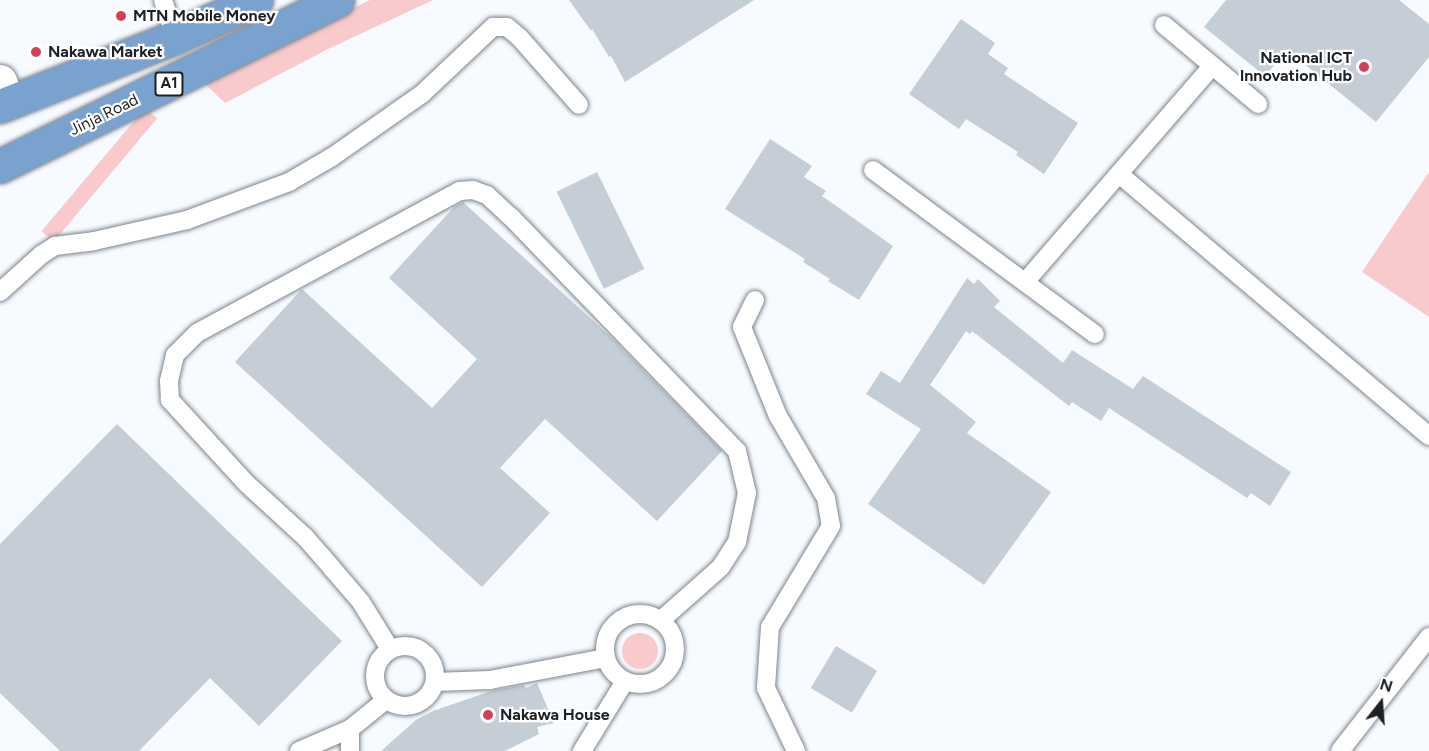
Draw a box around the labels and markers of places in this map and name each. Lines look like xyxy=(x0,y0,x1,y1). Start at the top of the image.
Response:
place label: MTN Mobile Money xyxy=(133,6,275,26)
marker: MTN Mobile Money xyxy=(114,9,128,23)
place label: Nakawa Market xyxy=(48,42,163,62)
marker: Nakawa Market xyxy=(29,45,43,59)
place label: National ICT Innovation Hub xyxy=(1240,48,1352,86)
marker: National ICT Innovation Hub xyxy=(1357,60,1371,74)
place label: Nakawa House xyxy=(500,705,610,725)
marker: Nakawa House xyxy=(481,708,495,722)

